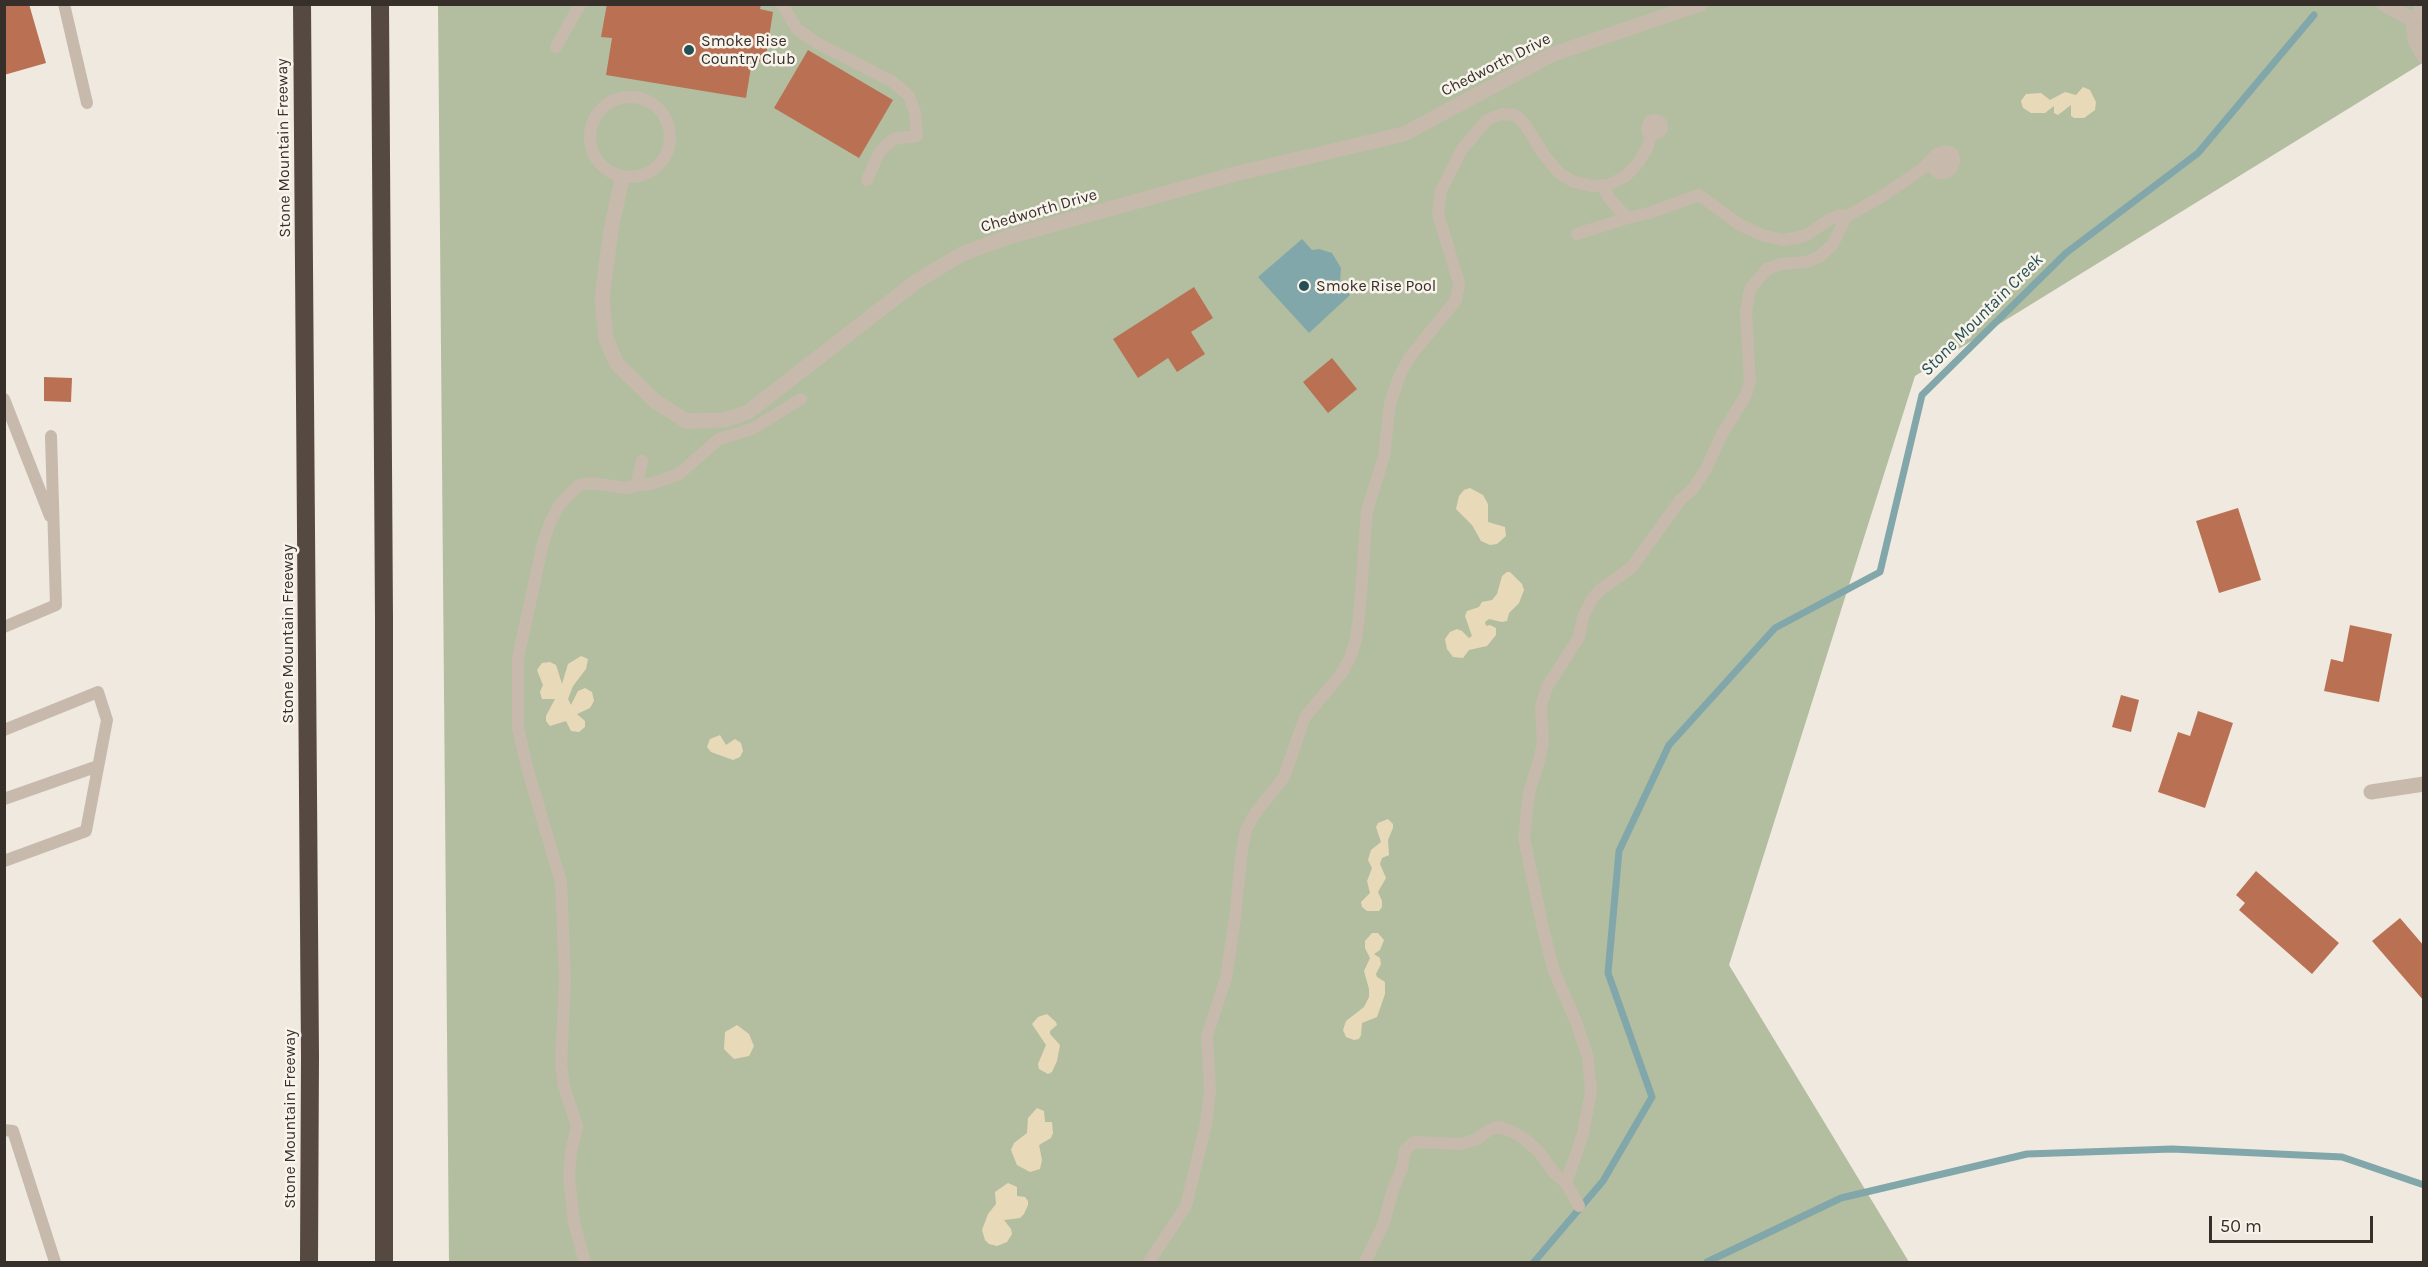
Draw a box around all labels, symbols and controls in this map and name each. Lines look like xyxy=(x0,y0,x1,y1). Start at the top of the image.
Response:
street label: Chedworth Drive xyxy=(1438,29,1554,101)
place label: Smoke Rise Country Club xyxy=(701,31,795,69)
marker: Smoke Rise Country Club xyxy=(682,43,696,57)
street label: Stone Mountain Freeway xyxy=(273,58,295,238)
street label: Chedworth Drive xyxy=(979,185,1099,237)
water label: Stone Mountain Creek xyxy=(1916,249,2048,381)
place label: Smoke Rise Pool xyxy=(1316,276,1436,296)
marker: Smoke Rise Pool xyxy=(1297,279,1311,293)
street label: Stone Mountain Freeway xyxy=(278,544,298,724)
street label: Stone Mountain Freeway xyxy=(280,1029,300,1209)
scale bar xyxy=(2212,1204,2376,1242)
text: 50 m xyxy=(2220,1215,2262,1237)

